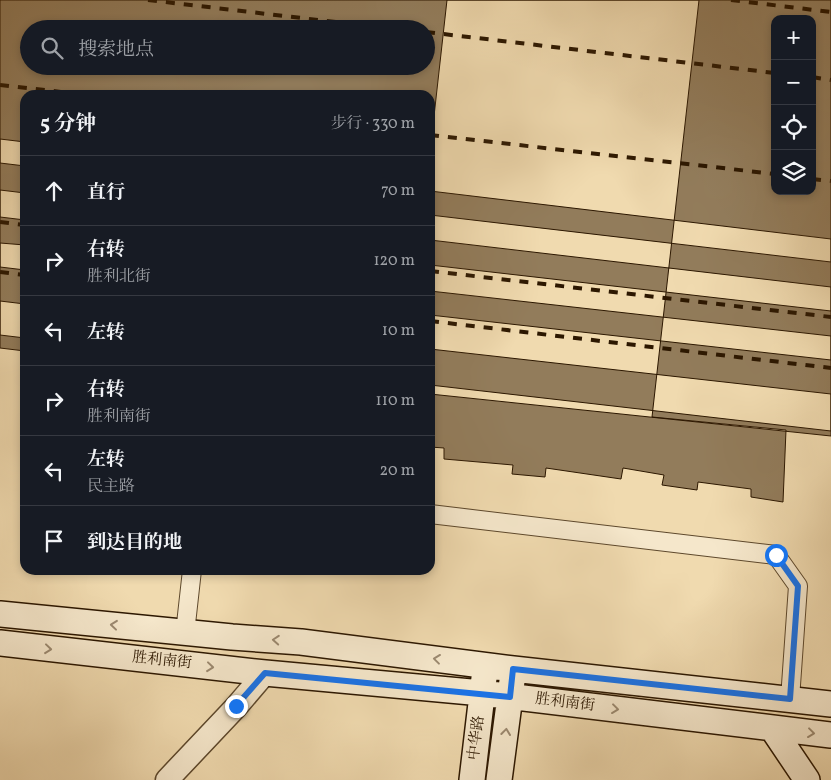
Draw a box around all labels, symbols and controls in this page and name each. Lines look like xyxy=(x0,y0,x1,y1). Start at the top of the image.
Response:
map controls xyxy=(771,15,816,195)
button: + xyxy=(771,15,816,60)
search box xyxy=(20,20,435,75)
icon: search xyxy=(38,34,66,62)
text: 搜索地点 xyxy=(78,37,154,63)
button: − xyxy=(771,60,816,105)
button: locate xyxy=(771,105,816,150)
text: 5 分钟 xyxy=(40,110,96,139)
text: 步行 · 330 m xyxy=(331,113,415,135)
button: layers xyxy=(771,150,816,195)
icon: ahead xyxy=(40,177,68,205)
text: 直行 xyxy=(87,180,125,206)
text: 70 m xyxy=(381,180,415,202)
text: 右转 xyxy=(87,237,125,263)
icon: right xyxy=(40,247,68,275)
text: 120 m xyxy=(373,250,415,272)
text: 胜利北街 xyxy=(87,266,151,288)
icon: left xyxy=(40,317,68,345)
text: 左转 xyxy=(87,320,125,346)
text: 10 m xyxy=(382,320,415,342)
text: 右转 xyxy=(87,377,125,403)
icon: right xyxy=(40,387,68,415)
text: 110 m xyxy=(376,390,415,412)
text: 胜利南街 xyxy=(87,406,151,428)
text: 左转 xyxy=(87,447,125,473)
icon: left xyxy=(40,457,68,485)
text: 20 m xyxy=(380,460,415,482)
text: 民主路 xyxy=(87,476,135,498)
icon: arrive xyxy=(40,527,68,555)
text: 到达目的地 xyxy=(87,530,182,556)
route start xyxy=(765,544,788,567)
one-way arrow xyxy=(110,620,118,631)
one-way arrow xyxy=(272,635,280,646)
one-way arrow xyxy=(45,643,53,654)
street label: 胜利南街 xyxy=(131,647,193,675)
one-way arrow xyxy=(433,654,441,665)
one-way arrow xyxy=(206,661,214,672)
street label: 胜利南街 xyxy=(534,689,596,717)
route end xyxy=(225,695,248,718)
one-way arrow xyxy=(612,703,620,714)
street label: 中华路 xyxy=(464,714,490,762)
one-way arrow xyxy=(500,727,510,736)
one-way arrow xyxy=(808,727,816,738)

